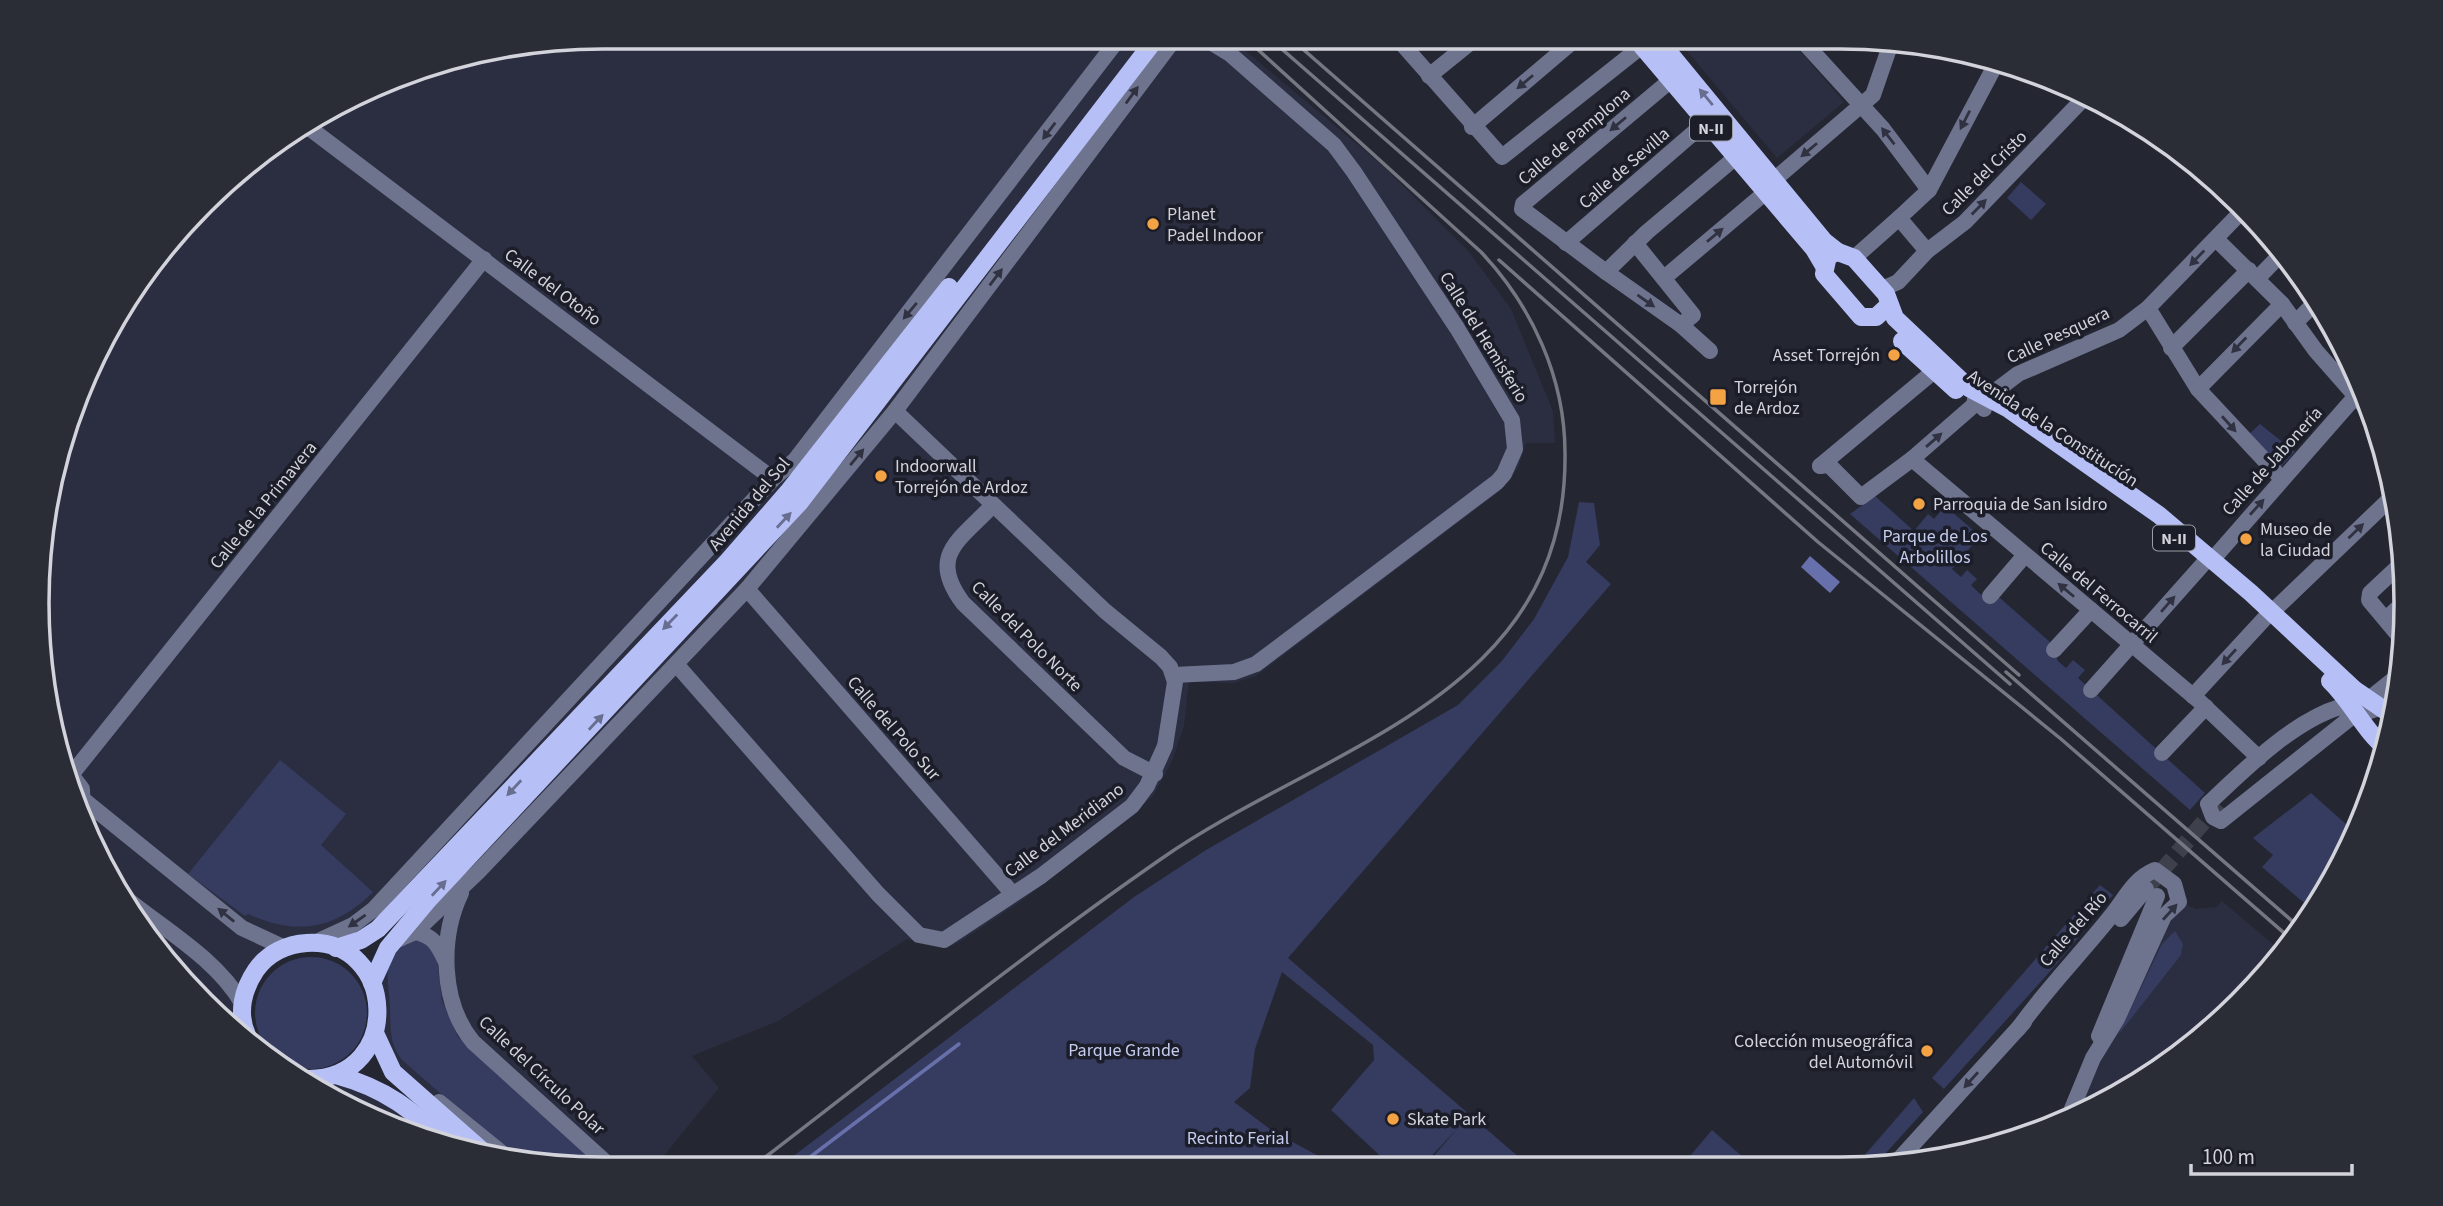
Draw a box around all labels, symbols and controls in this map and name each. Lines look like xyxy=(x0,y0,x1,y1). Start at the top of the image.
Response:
one-way arrow xyxy=(1517,74,1534,89)
street label: Calle de Pamplona xyxy=(1513,82,1636,191)
one-way arrow xyxy=(1125,86,1139,104)
one-way arrow xyxy=(1699,89,1714,106)
one-way arrow xyxy=(1960,110,1971,130)
one-way arrow xyxy=(1610,116,1627,131)
road number: N-II xyxy=(1690,116,1732,140)
one-way arrow xyxy=(1043,122,1057,140)
street label: Calle de Sevilla xyxy=(1573,122,1675,215)
street label: Calle del Cristo xyxy=(1936,125,2033,222)
one-way arrow xyxy=(1881,127,1895,145)
one-way arrow xyxy=(1800,142,1818,158)
one-way arrow xyxy=(1971,199,1987,216)
place label: Planet Padel Indoor xyxy=(1167,202,1264,248)
marker: Planet Padel Indoor xyxy=(1145,216,1161,232)
one-way arrow xyxy=(1706,228,1723,243)
street label: Calle del Otoño xyxy=(499,243,606,332)
one-way arrow xyxy=(2188,250,2205,267)
street label: Calle del Hemisferio xyxy=(1433,267,1534,408)
one-way arrow xyxy=(989,268,1003,286)
one-way arrow xyxy=(1637,294,1655,308)
street label: Calle Pesquera xyxy=(2003,301,2114,370)
one-way arrow xyxy=(903,302,918,319)
one-way arrow xyxy=(2232,336,2248,353)
place label: Asset Torrejón xyxy=(1773,343,1880,368)
marker: Asset Torrejón xyxy=(1886,347,1902,363)
street label: Avenida de la Constitución xyxy=(1962,364,2143,493)
place label: Torrejón de Ardoz xyxy=(1734,375,1800,421)
marker: Torrejón de Ardoz xyxy=(1708,387,1728,407)
street label: Calle de Jabonería xyxy=(2216,401,2328,522)
one-way arrow xyxy=(2221,415,2236,432)
one-way arrow xyxy=(1925,432,1943,448)
street label: Calle de la Primavera xyxy=(204,436,323,575)
one-way arrow xyxy=(849,448,864,466)
street label: Avenida del Sol xyxy=(703,452,796,556)
place label: Indoorwall Torrejón de Ardoz xyxy=(895,454,1028,500)
marker: Indoorwall Torrejón de Ardoz xyxy=(873,468,889,484)
place label: Parroquia de San Isidro xyxy=(1933,492,2108,517)
marker: Parroquia de San Isidro xyxy=(1911,496,1927,512)
one-way arrow xyxy=(2248,499,2264,516)
one-way arrow xyxy=(775,512,791,529)
place label: Museo de la Ciudad xyxy=(2260,517,2332,563)
one-way arrow xyxy=(2348,522,2365,539)
park label: Parque de Los Arbolillos xyxy=(1882,524,1988,570)
road number: N-II xyxy=(2153,526,2195,551)
marker: Museo de la Ciudad xyxy=(2238,531,2254,547)
street label: Calle del Ferrocarril xyxy=(2035,536,2163,649)
street label: Calle del Polo Norte xyxy=(965,575,1088,698)
one-way arrow xyxy=(2057,582,2075,597)
one-way arrow xyxy=(2160,595,2176,613)
one-way arrow xyxy=(661,614,678,631)
one-way arrow xyxy=(2221,648,2237,666)
street label: Calle del Polo Sur xyxy=(841,671,947,787)
one-way arrow xyxy=(587,714,603,731)
street label: Calle del Meridiano xyxy=(999,777,1129,884)
one-way arrow xyxy=(506,779,522,796)
one-way arrow xyxy=(431,880,447,897)
street label: Calle del Río xyxy=(2034,886,2113,972)
one-way arrow xyxy=(2162,903,2178,921)
one-way arrow xyxy=(217,907,235,922)
one-way arrow xyxy=(348,914,366,928)
street label: Calle del Círculo Polar xyxy=(473,1010,611,1141)
place label: Colección museográfica del Automóvil xyxy=(1734,1029,1913,1075)
park label: Parque Grande xyxy=(1068,1038,1180,1063)
marker: Colección museográfica del Automóvil xyxy=(1919,1043,1935,1059)
one-way arrow xyxy=(1964,1071,1980,1088)
place label: Skate Park xyxy=(1407,1107,1486,1132)
marker: Skate Park xyxy=(1385,1111,1401,1127)
park label: Recinto Ferial xyxy=(1187,1126,1289,1151)
scale bar xyxy=(2191,1132,2352,1176)
text: 100 m xyxy=(2202,1142,2255,1172)

